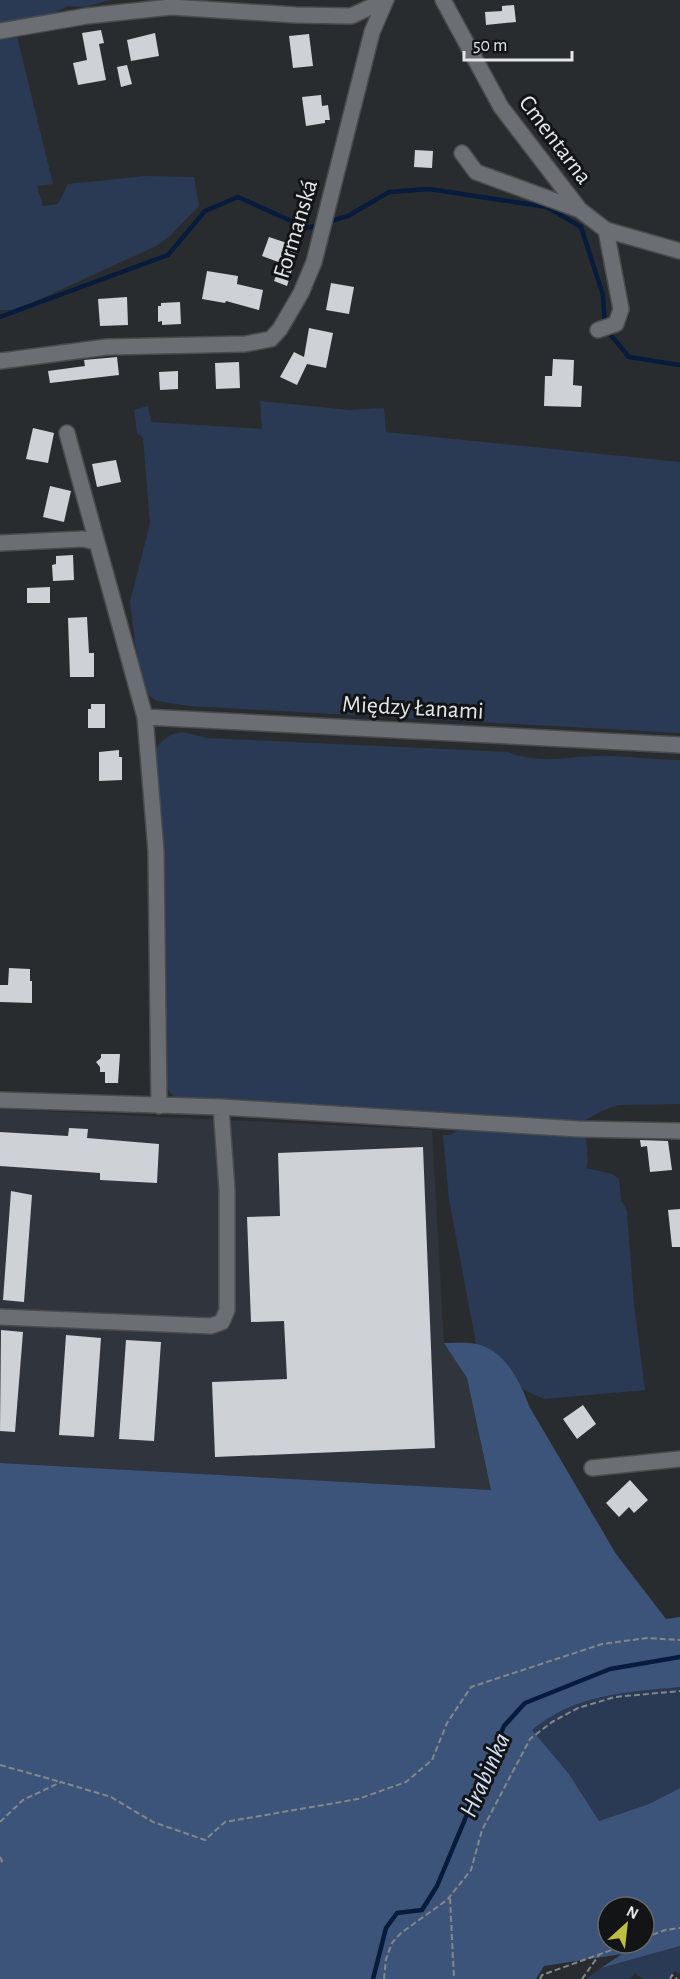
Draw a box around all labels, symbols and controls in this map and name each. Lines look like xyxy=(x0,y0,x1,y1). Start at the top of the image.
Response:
scale bar xyxy=(464,24,572,62)
text: 50 m xyxy=(473,37,507,55)
street label: Cmentarna xyxy=(514,91,596,189)
street label: Formanská xyxy=(270,177,322,281)
street label: Między Łanami xyxy=(342,692,484,724)
water label: Hrabinka xyxy=(455,1729,515,1821)
north arrow xyxy=(596,1895,656,1955)
text: N xyxy=(624,1903,641,1922)

